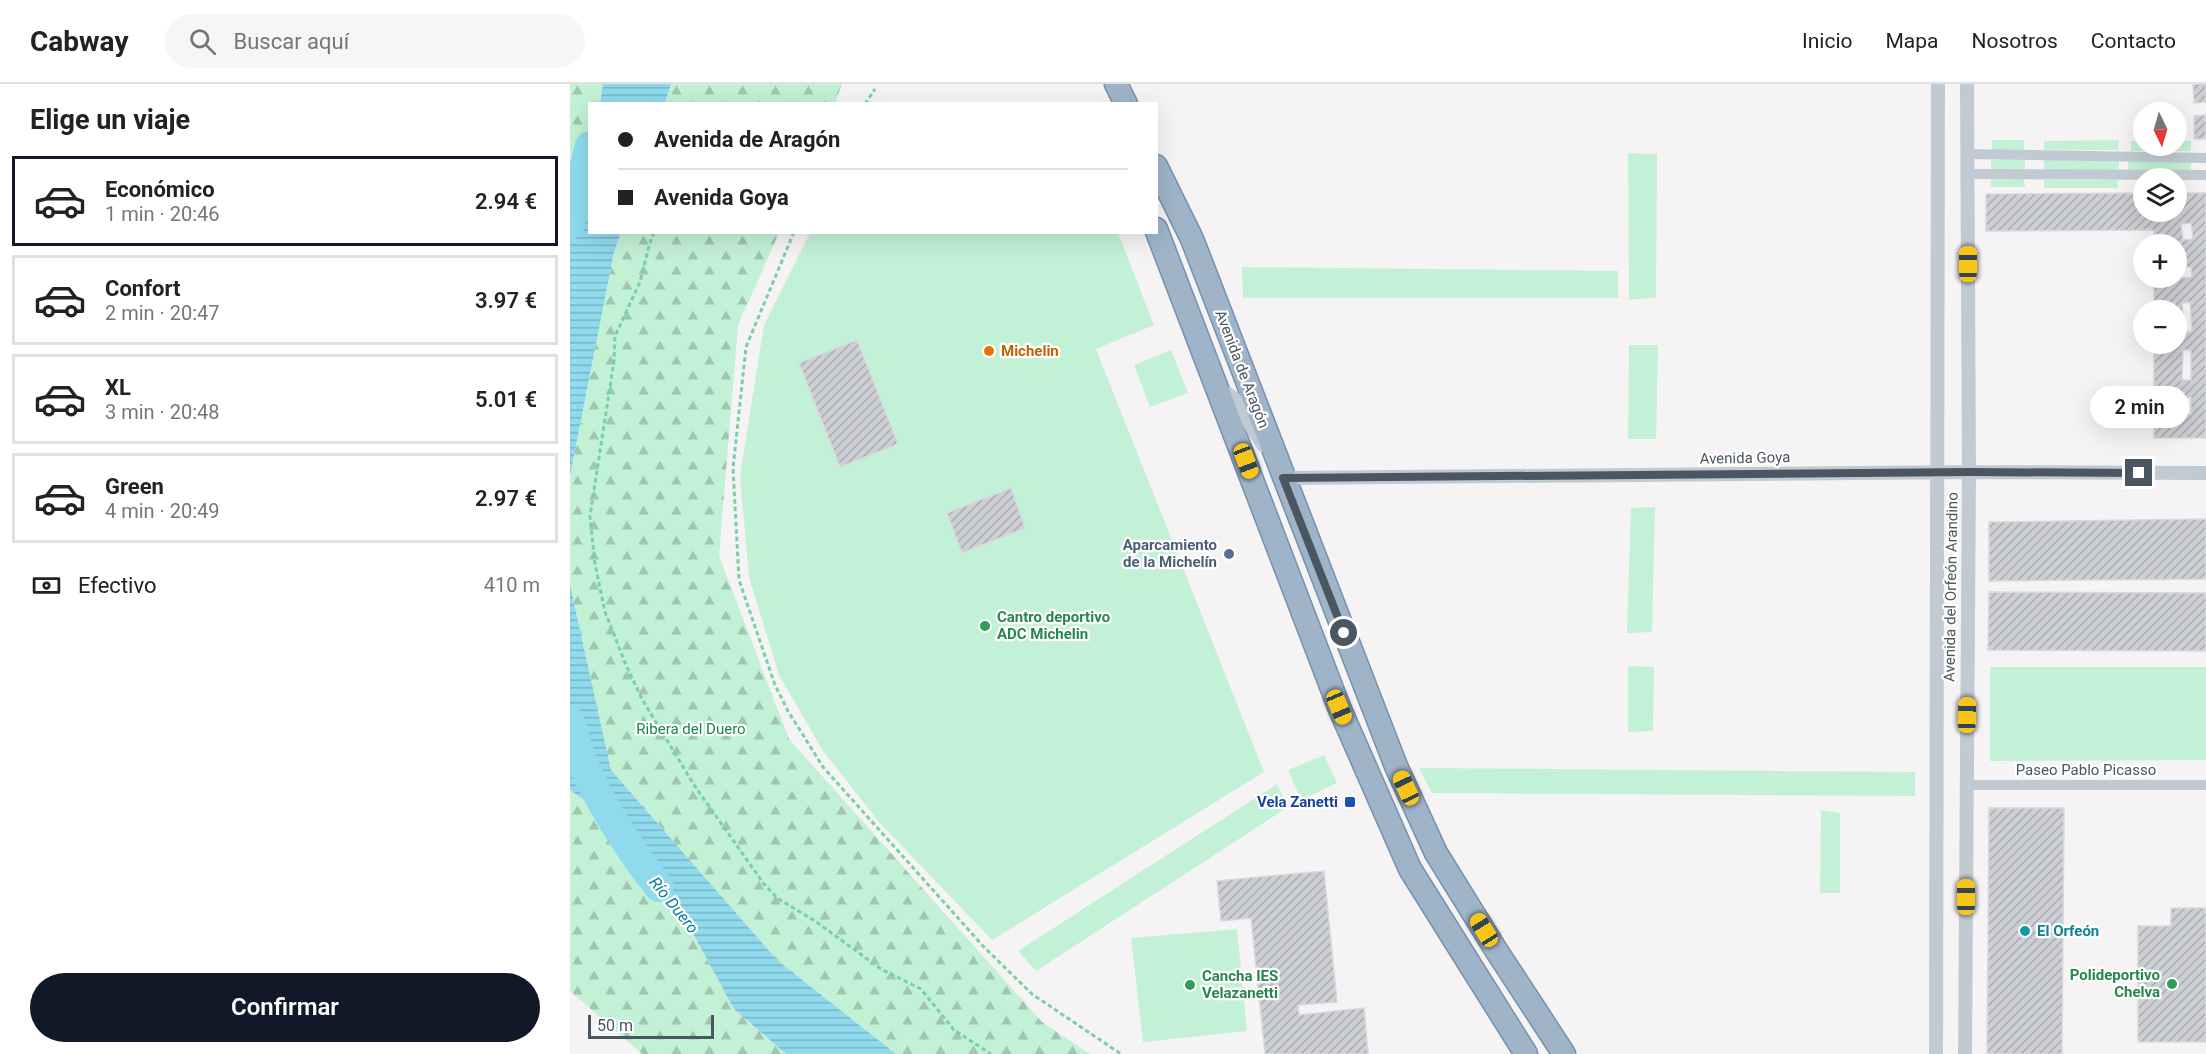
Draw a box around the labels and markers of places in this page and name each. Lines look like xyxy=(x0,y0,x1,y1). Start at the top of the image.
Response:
place label: Michelin xyxy=(1001,342,1059,360)
marker: Michelin xyxy=(982,344,996,358)
place label: Aparcamiento de la Michelín xyxy=(1123,536,1217,571)
marker: Aparcamiento de la Michelín xyxy=(1222,547,1236,561)
place label: Cantro deportivo ADC Michelin xyxy=(997,608,1110,643)
marker: Cantro deportivo ADC Michelin xyxy=(978,619,992,633)
place label: Vela Zanetti xyxy=(1257,793,1338,811)
marker: Vela Zanetti xyxy=(1343,795,1357,809)
place label: El Orfeón xyxy=(2037,922,2099,940)
marker: El Orfeón xyxy=(2018,924,2032,938)
place label: Polideportivo Chelva xyxy=(2070,966,2160,1001)
place label: Cancha IES Velazanetti xyxy=(1202,967,1278,1002)
marker: Polideportivo Chelva xyxy=(2165,977,2179,991)
marker: Cancha IES Velazanetti xyxy=(1183,978,1197,992)

